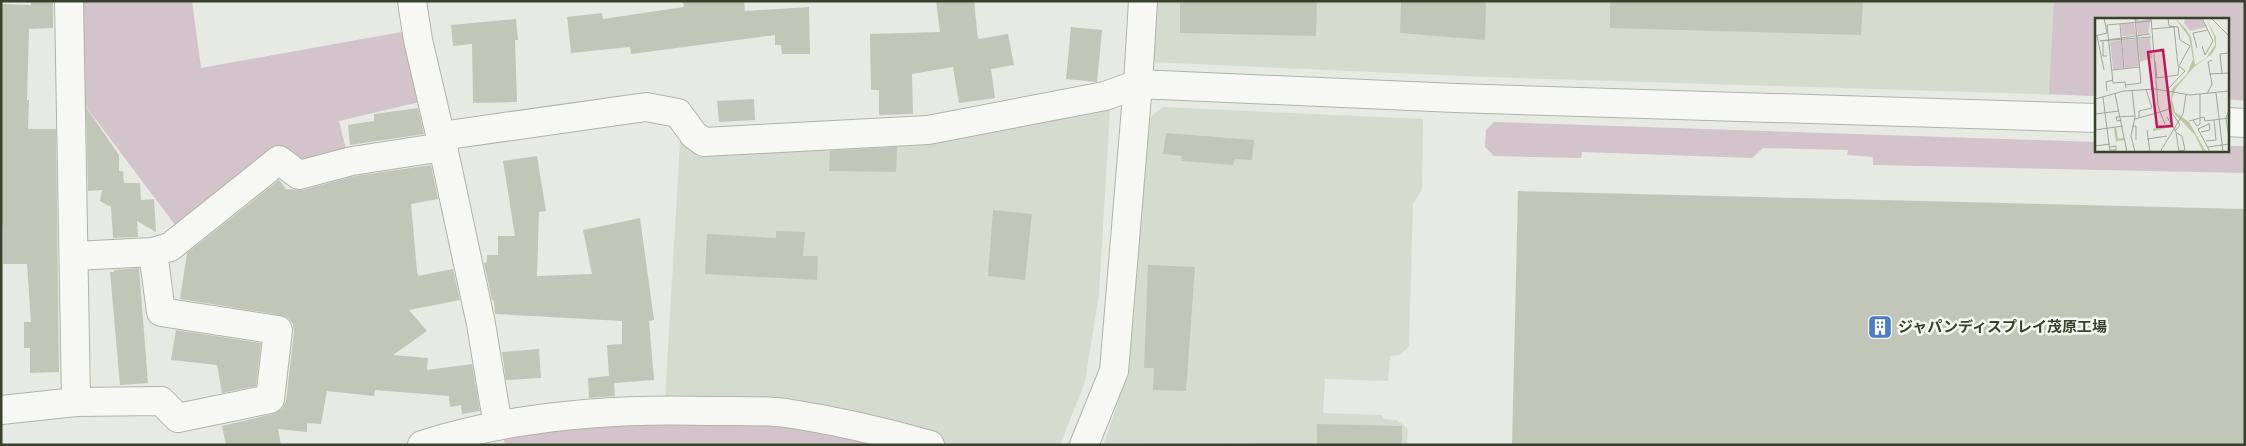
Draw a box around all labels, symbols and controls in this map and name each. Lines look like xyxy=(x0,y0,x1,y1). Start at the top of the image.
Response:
inset map xyxy=(2095,18,2228,151)
building icon: ジャパンディスプレイ茂原工場 xyxy=(1867,314,1893,340)
place label: ジャパンディスプレイ茂原工場 xyxy=(1898,318,2107,336)

